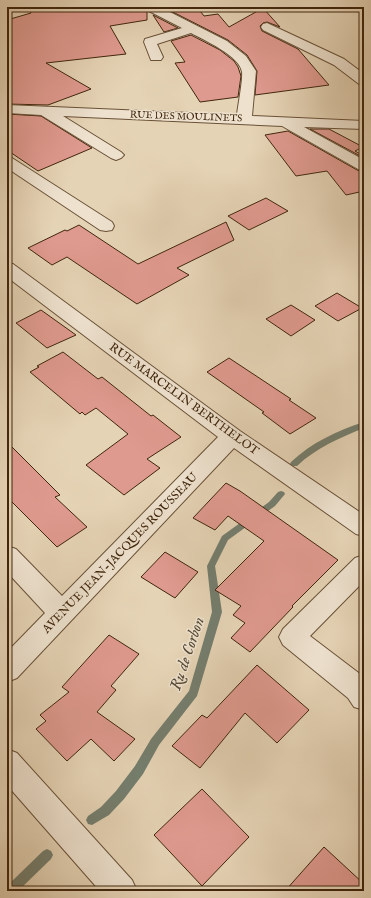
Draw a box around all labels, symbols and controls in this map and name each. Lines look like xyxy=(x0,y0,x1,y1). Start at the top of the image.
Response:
street label: RUE DES MOULINETS xyxy=(130,109,242,125)
street label: RUE MARCELIN BERTHELOT xyxy=(106,340,262,459)
street label: AVENUE JEAN-JACQUES ROUSSEAU xyxy=(38,469,202,638)
water label: Ru de Corbon xyxy=(166,615,210,693)

